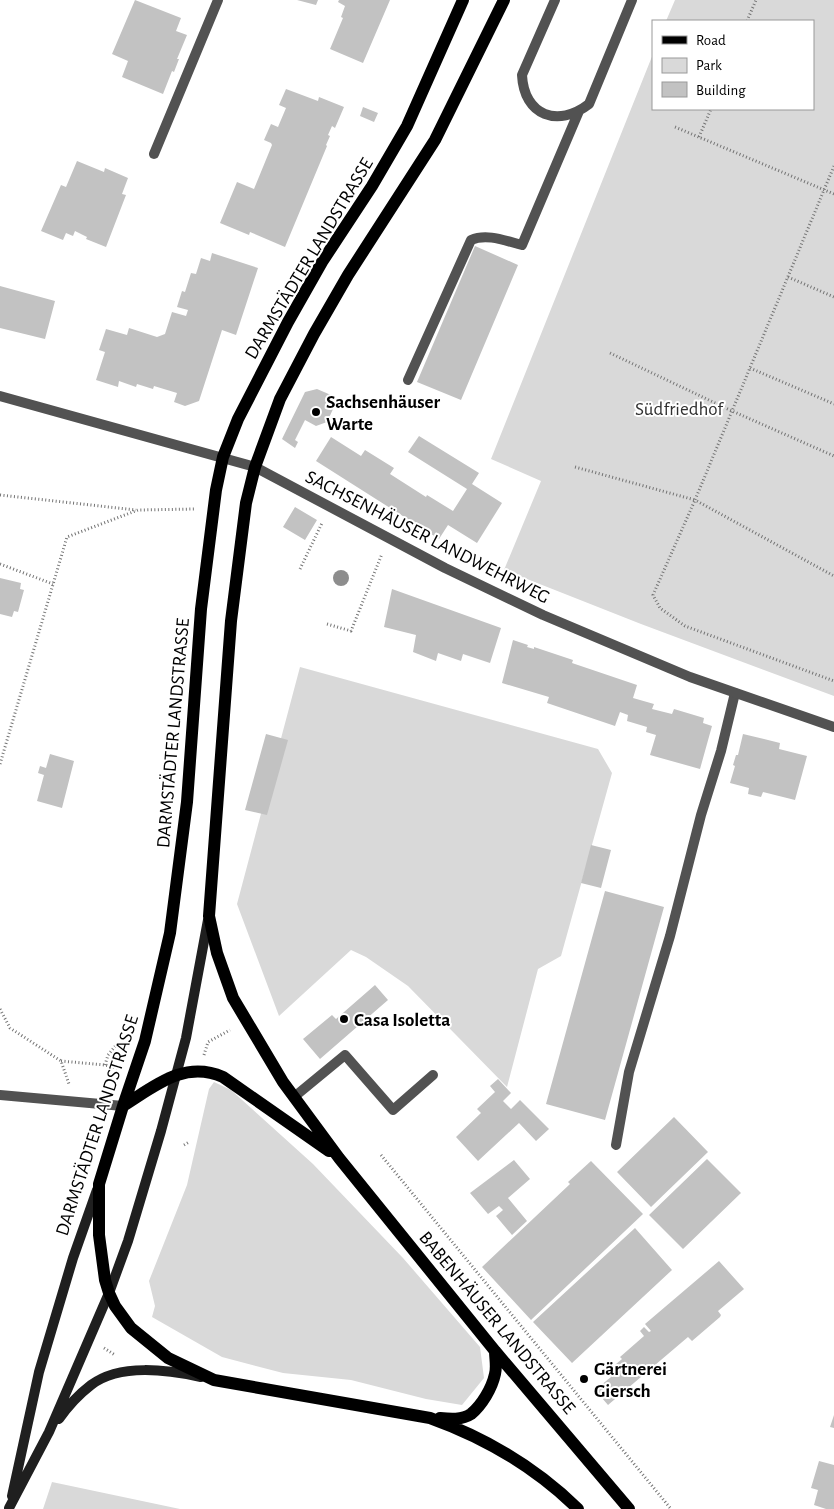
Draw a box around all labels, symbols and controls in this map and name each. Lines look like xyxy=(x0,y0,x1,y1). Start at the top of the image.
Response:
legend xyxy=(652,20,814,110)
text: Road xyxy=(696,33,726,48)
text: Park xyxy=(696,58,722,73)
text: Building xyxy=(696,83,746,98)
street label: DARMSTÄDTER LANDSTRASSE xyxy=(241,154,377,363)
place label: Sachsenhäuser Warte xyxy=(326,393,440,434)
park label: Südfriedhof xyxy=(635,400,724,419)
marker: Sachsenhäuser Warte xyxy=(310,406,322,418)
street label: SACHSENHÄUSER LANDWEHRWEG xyxy=(302,466,553,607)
street label: DARMSTÄDTER LANDSTRASSE xyxy=(153,617,193,849)
place label: Casa Isoletta xyxy=(354,1011,450,1030)
street label: DARMSTÄDTER LANDSTRASSE xyxy=(52,1012,142,1238)
marker: Casa Isoletta xyxy=(338,1013,350,1025)
street label: BABENHÄUSER LANDSTRASSE xyxy=(415,1227,579,1418)
place label: Gärtnerei Giersch xyxy=(594,1360,667,1401)
marker: Gärtnerei Giersch xyxy=(578,1373,590,1385)

